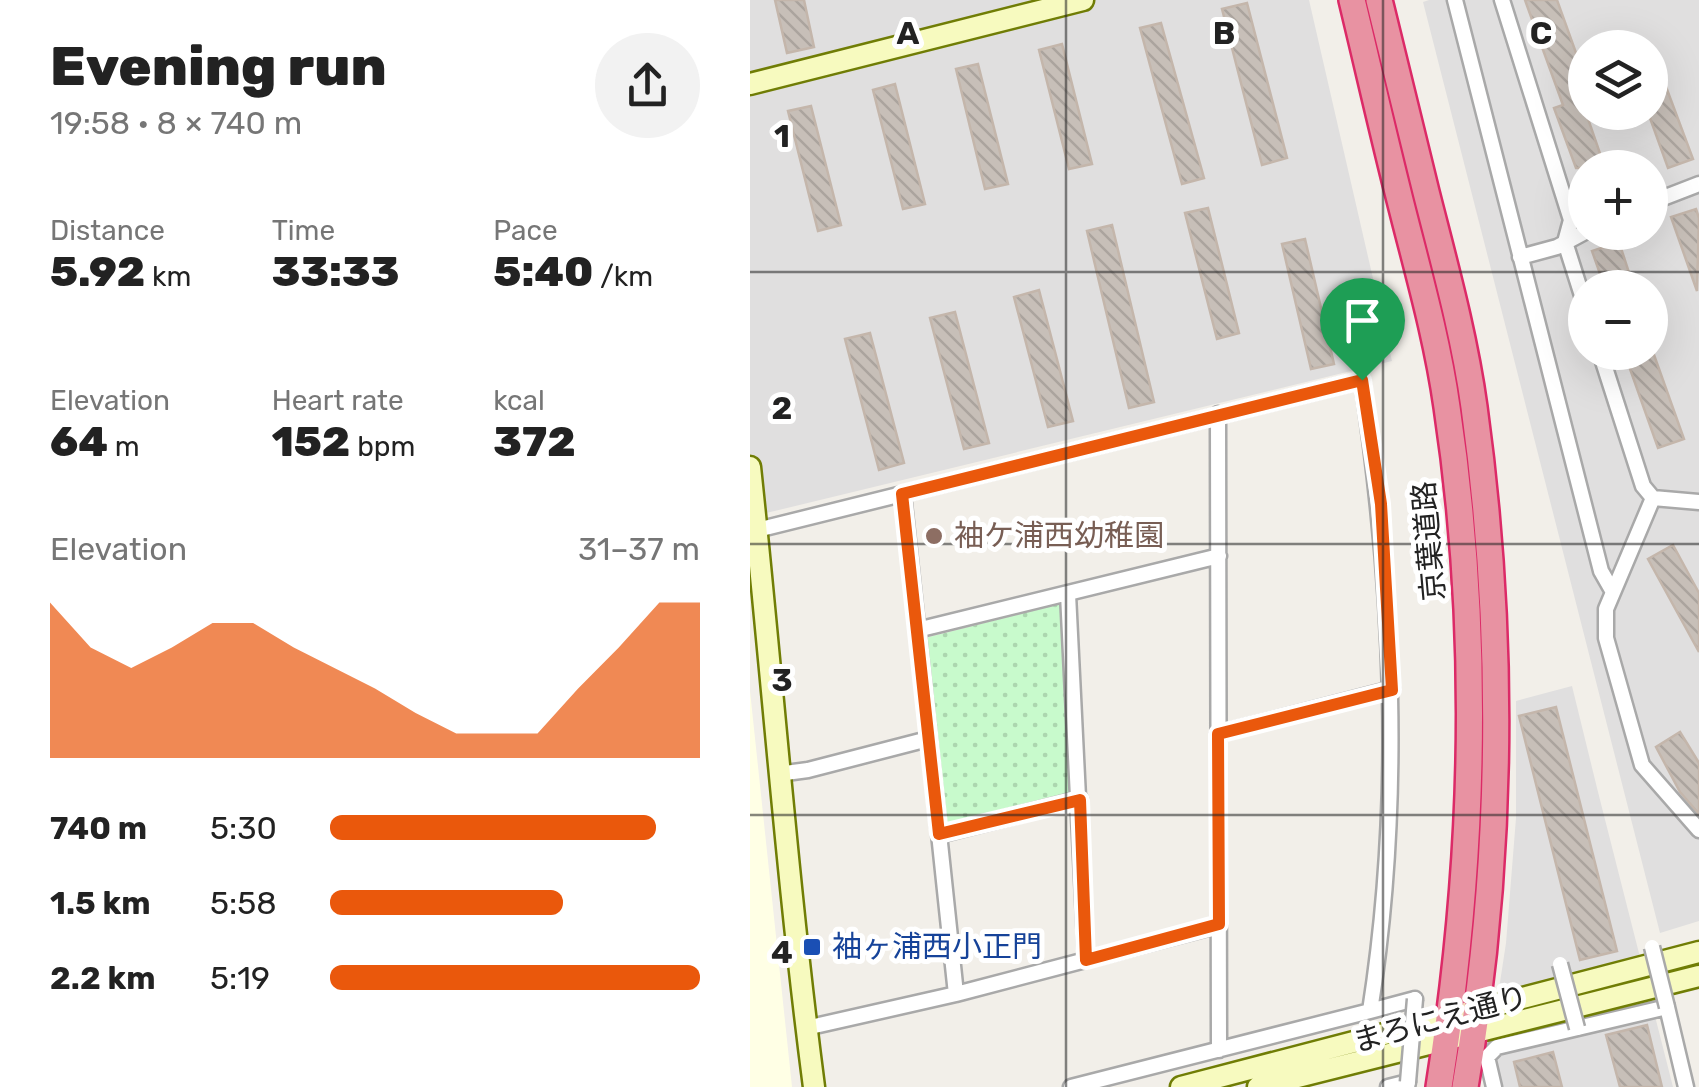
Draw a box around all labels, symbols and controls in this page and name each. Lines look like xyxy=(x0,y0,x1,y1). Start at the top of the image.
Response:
text: A xyxy=(897,14,920,52)
text: B xyxy=(1213,14,1235,52)
text: C xyxy=(1530,14,1552,52)
map controls xyxy=(1568,30,1668,370)
button: layers xyxy=(1568,30,1668,130)
button: share xyxy=(595,33,700,138)
text: Evening run xyxy=(50,34,387,99)
text: 19:58 · 8 × 740 m xyxy=(50,104,302,142)
text: 1 xyxy=(774,117,790,155)
button: + xyxy=(1568,150,1668,250)
text: Distance xyxy=(50,214,165,247)
text: Time xyxy=(272,214,335,247)
text: Pace xyxy=(493,214,558,247)
text: 5.92 xyxy=(50,247,145,297)
text: 33:33 xyxy=(272,247,399,297)
text: 5:40 xyxy=(493,247,593,297)
text: km xyxy=(145,260,191,293)
text: /km xyxy=(593,260,653,293)
button: − xyxy=(1568,270,1668,370)
pin xyxy=(1320,278,1405,381)
icon: arrive xyxy=(1335,293,1390,348)
text: Elevation xyxy=(50,384,170,417)
text: Heart rate xyxy=(272,384,404,417)
text: kcal xyxy=(493,384,545,417)
text: 2 xyxy=(772,389,792,427)
text: 64 xyxy=(50,417,108,467)
text: 152 xyxy=(272,417,350,467)
text: 372 xyxy=(493,417,576,467)
text: m xyxy=(108,430,140,463)
text: bpm xyxy=(350,430,415,463)
street label: 京葉道路 xyxy=(1406,480,1452,602)
place label: 袖ケ浦西幼稚園 xyxy=(954,518,1164,554)
marker: 袖ケ浦西幼稚園 xyxy=(923,525,945,547)
text: Elevation xyxy=(50,530,187,568)
text: 31–37 m xyxy=(578,530,700,568)
text: 3 xyxy=(771,661,793,699)
text: 740 m xyxy=(50,809,147,847)
text: 5:30 xyxy=(210,809,277,847)
text: 1.5 km xyxy=(50,884,151,922)
text: 5:58 xyxy=(210,884,277,922)
place label: 袖ヶ浦西小正門 xyxy=(832,929,1042,965)
text: 4 xyxy=(771,933,793,971)
marker: 袖ヶ浦西小正門 xyxy=(801,936,823,958)
text: 2.2 km xyxy=(50,959,156,997)
text: 5:19 xyxy=(210,959,270,997)
street label: まろにえ通り xyxy=(1348,978,1532,1060)

